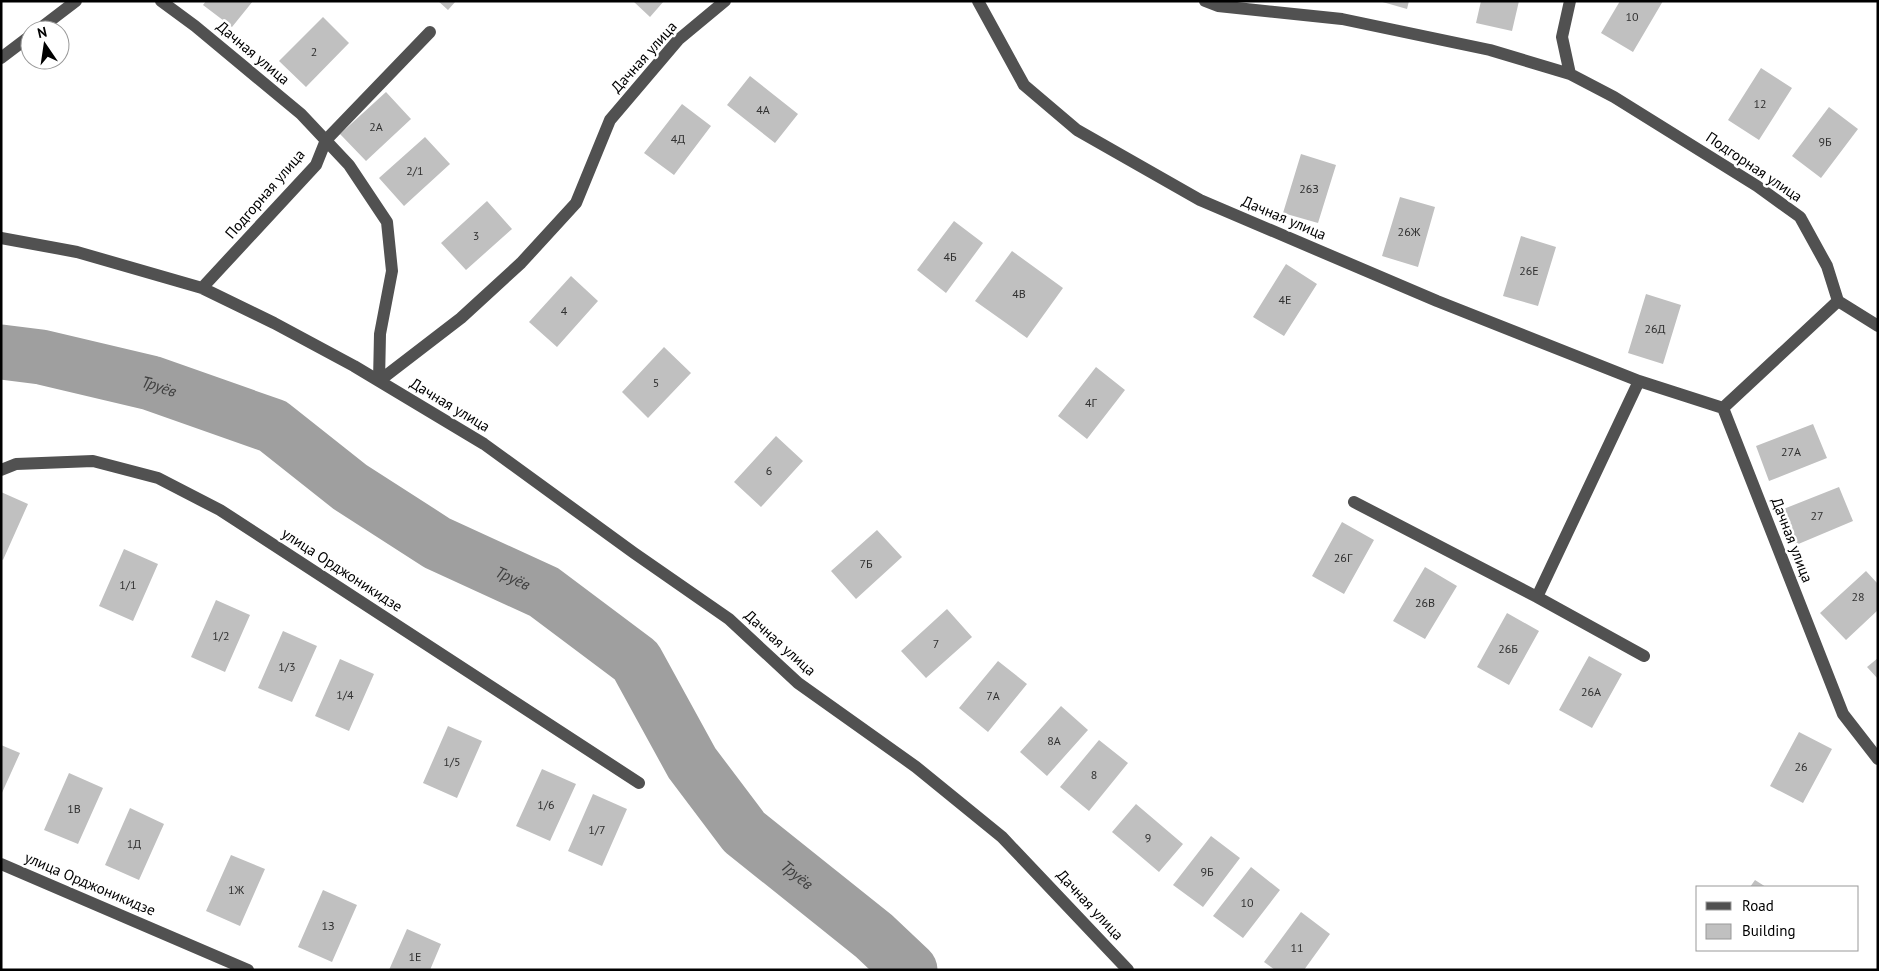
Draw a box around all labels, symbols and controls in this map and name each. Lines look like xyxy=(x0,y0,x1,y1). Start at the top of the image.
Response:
house number: 10 xyxy=(1625,9,1639,24)
street label: Дачная улица xyxy=(213,17,294,89)
street label: Дачная улица xyxy=(607,17,681,96)
north arrow xyxy=(20,20,70,70)
text: N xyxy=(36,23,49,42)
house number: 2 xyxy=(311,44,317,59)
house number: 12 xyxy=(1753,96,1767,111)
house number: 4А xyxy=(756,102,770,117)
house number: 2А xyxy=(369,119,383,134)
street label: Подгорная улица xyxy=(1702,127,1806,206)
house number: 4Д xyxy=(671,131,685,146)
house number: 9Б xyxy=(1818,134,1832,149)
street label: Подгорная улица xyxy=(221,145,309,242)
house number: 2/1 xyxy=(406,163,424,178)
house number: 26З xyxy=(1299,181,1319,196)
street label: Дачная улица xyxy=(1239,191,1329,244)
house number: 26Ж xyxy=(1398,224,1421,239)
house number: 3 xyxy=(473,228,479,243)
house number: 4Б xyxy=(943,249,957,264)
house number: 26Е xyxy=(1519,263,1539,278)
house number: 4В xyxy=(1012,286,1026,301)
house number: 4Е xyxy=(1279,292,1291,307)
house number: 4 xyxy=(561,303,568,318)
house number: 26Д xyxy=(1644,321,1666,336)
water label: Труёв xyxy=(140,371,179,401)
street label: Дачная улица xyxy=(407,373,494,436)
house number: 5 xyxy=(653,375,659,390)
house number: 4Г xyxy=(1085,395,1098,410)
house number: 27А xyxy=(1781,444,1801,459)
house number: 6 xyxy=(766,463,772,478)
street label: Дачная улица xyxy=(1768,495,1817,585)
house number: 27 xyxy=(1810,508,1824,523)
street label: улица Орджоникидзе xyxy=(278,523,406,616)
house number: 26Г xyxy=(1334,550,1353,565)
house number: 7Б xyxy=(859,556,873,571)
water label: Труёв xyxy=(492,561,534,594)
house number: 1/1 xyxy=(119,577,137,592)
house number: 28 xyxy=(1851,589,1865,604)
house number: 26В xyxy=(1415,595,1435,610)
street label: Дачная улица xyxy=(741,606,820,680)
house number: 1/2 xyxy=(212,628,230,643)
house number: 7 xyxy=(933,636,939,651)
house number: 26Б xyxy=(1498,641,1518,656)
house number: 1/3 xyxy=(278,659,296,674)
house number: 26А xyxy=(1581,684,1601,699)
house number: 1/4 xyxy=(336,687,354,702)
house number: 7А xyxy=(986,688,1000,703)
house number: 8А xyxy=(1047,733,1061,748)
house number: 1/5 xyxy=(443,754,461,769)
house number: 26 xyxy=(1794,759,1808,774)
house number: 8 xyxy=(1091,767,1097,782)
house number: 1/6 xyxy=(537,797,555,812)
house number: 1В xyxy=(67,801,81,816)
house number: 1/7 xyxy=(588,822,606,837)
house number: 9 xyxy=(1145,830,1151,845)
house number: 1Д xyxy=(127,836,141,851)
street label: улица Орджоникидзе xyxy=(22,847,159,920)
water label: Труёв xyxy=(777,856,818,894)
house number: 9Б xyxy=(1200,864,1214,879)
street label: Дачная улица xyxy=(1053,865,1128,944)
house number: 1Ж xyxy=(228,882,244,897)
legend xyxy=(1696,886,1859,951)
house number: 10 xyxy=(1240,895,1254,910)
text: Road xyxy=(1742,896,1774,915)
house number: 1З xyxy=(321,918,335,933)
text: Building xyxy=(1742,921,1796,940)
house number: 11 xyxy=(1290,940,1304,955)
house number: 1Е xyxy=(409,949,421,964)

